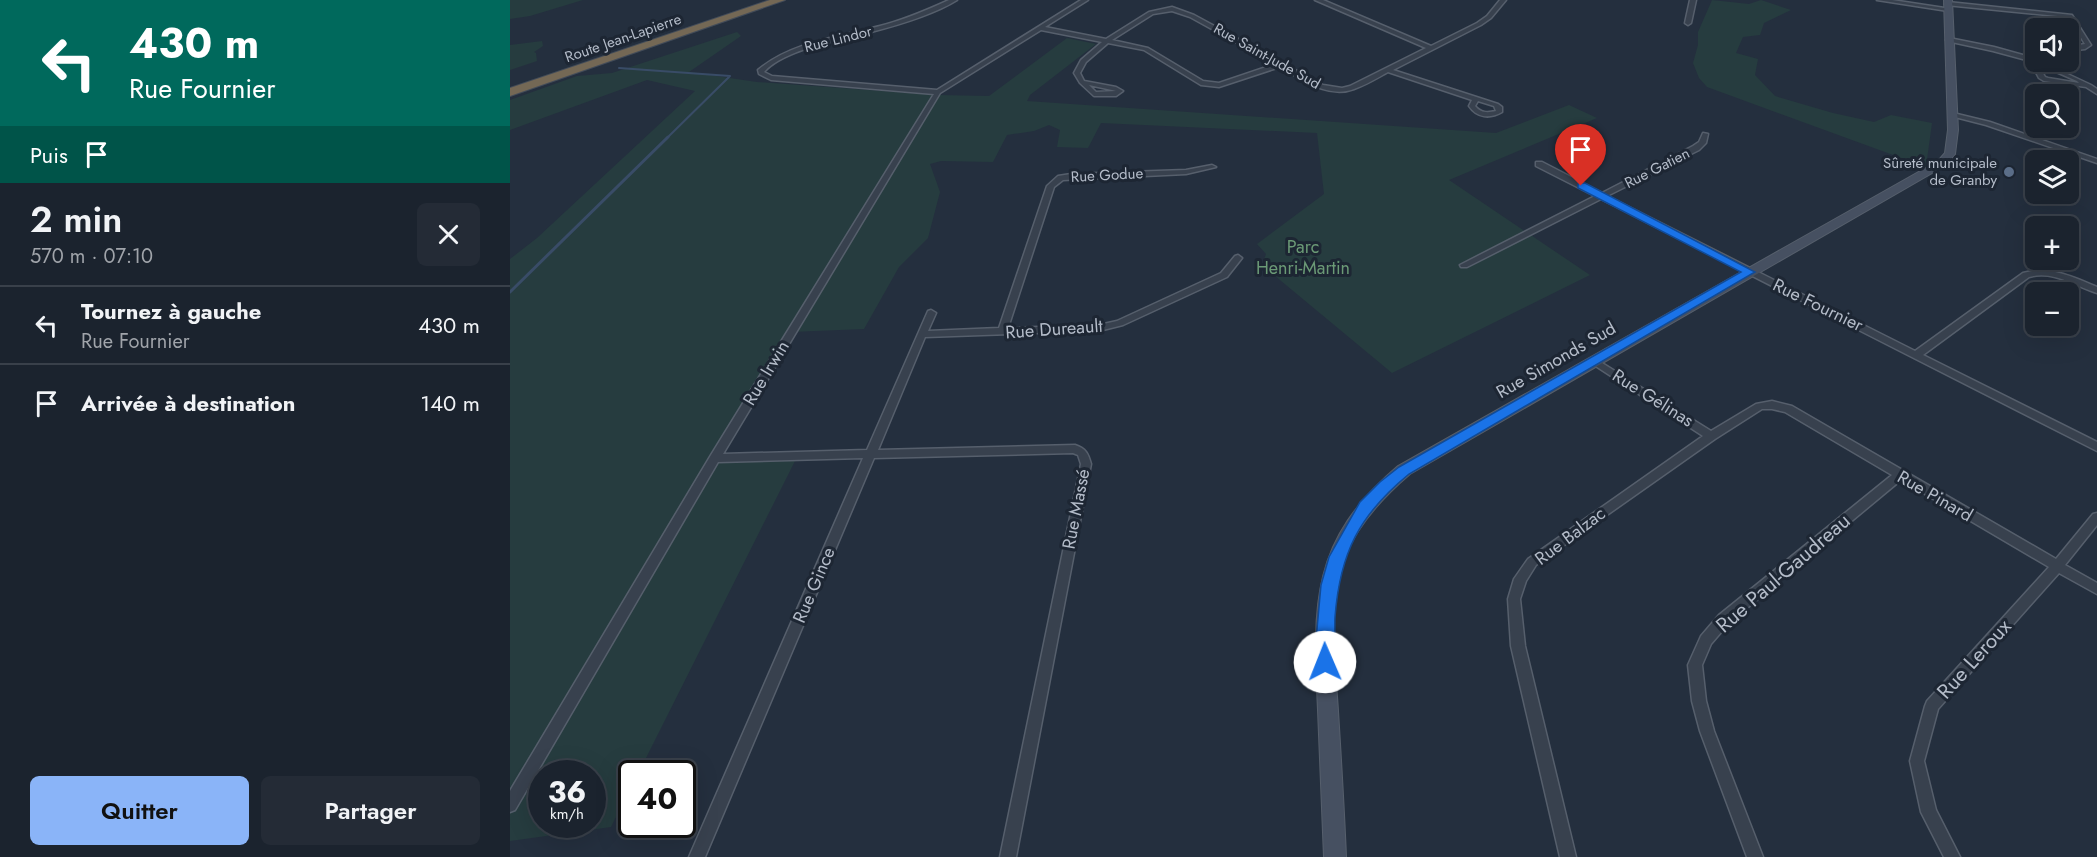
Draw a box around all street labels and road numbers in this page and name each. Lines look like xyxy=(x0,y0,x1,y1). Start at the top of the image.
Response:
street label: Route Jean-Lapierre xyxy=(562,8,684,68)
street label: Rue Saint-Jude Sud xyxy=(1209,17,1325,95)
street label: Rue Lindor xyxy=(802,20,875,58)
street label: Rue Gatien xyxy=(1621,142,1693,194)
street label: Rue Godue xyxy=(1070,162,1144,188)
street label: Rue Fournier xyxy=(1768,272,1868,338)
street label: Rue Dureault xyxy=(1004,313,1104,345)
street label: Rue Simonds Sud xyxy=(1491,315,1621,405)
street label: Rue Irwin xyxy=(736,336,796,410)
street label: Rue Gélinas xyxy=(1607,363,1699,433)
street label: Rue Pinard xyxy=(1892,464,1978,528)
street label: Rue Massé xyxy=(1055,467,1097,551)
street label: Rue Balzac xyxy=(1529,501,1611,571)
street label: Rue Paul-Gaudreau xyxy=(1709,506,1857,640)
street label: Rue Gince xyxy=(786,543,842,627)
street label: Rue Leroux xyxy=(1930,612,2018,706)

